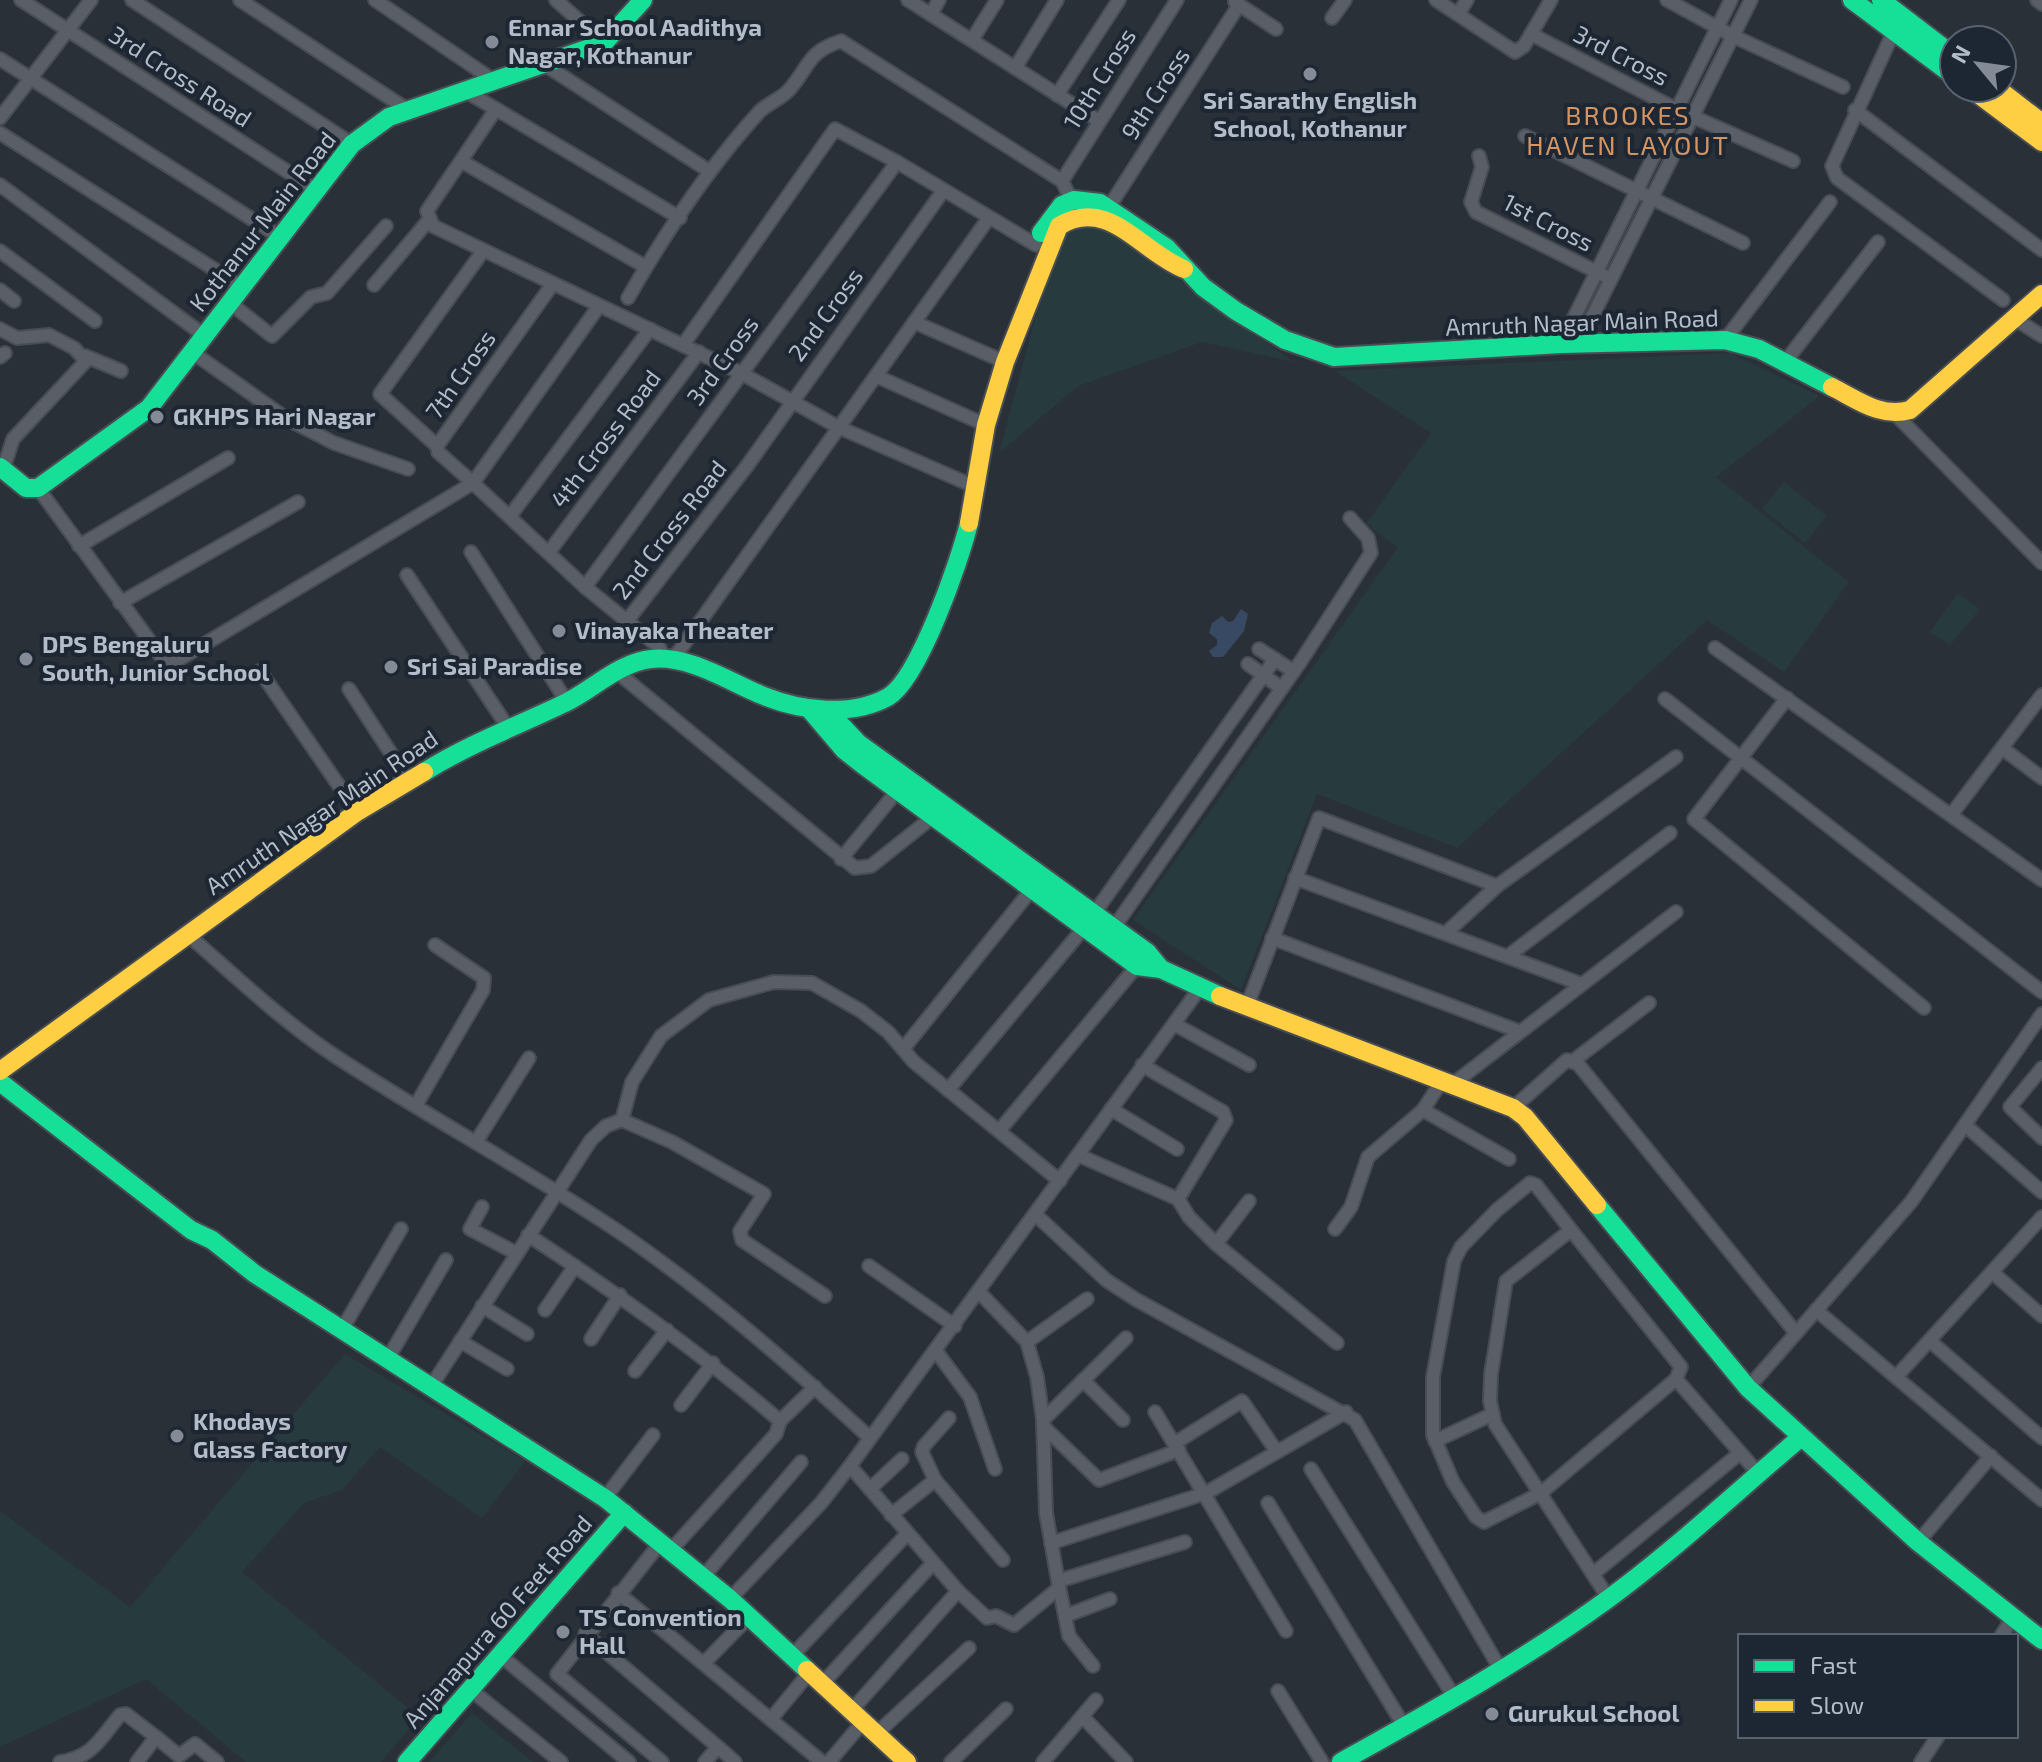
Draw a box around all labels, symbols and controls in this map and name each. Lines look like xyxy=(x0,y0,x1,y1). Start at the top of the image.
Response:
place label: Ennar School Aadithya Nagar, Kothanur xyxy=(508,12,762,69)
street label: 3rd Cross xyxy=(1569,18,1674,91)
street label: 3rd Cross Road xyxy=(104,19,257,132)
street label: 10th Cross xyxy=(1056,22,1141,134)
north arrow xyxy=(1938,24,2018,104)
marker: Ennar School Aadithya Nagar, Kothanur xyxy=(483,33,501,51)
text: N xyxy=(1944,41,1975,67)
street label: 9th Cross xyxy=(1114,42,1195,144)
marker: Sri Sarathy English School, Kothanur xyxy=(1301,65,1319,83)
place label: Sri Sarathy English School, Kothanur xyxy=(1203,85,1417,142)
district label: BROOKES HAVEN LAYOUT xyxy=(1526,99,1730,160)
street label: Kothanur Main Road xyxy=(182,125,341,317)
street label: 1st Cross xyxy=(1499,187,1599,257)
street label: 2nd Cross xyxy=(781,262,868,366)
street label: Amruth Nagar Main Road xyxy=(1445,302,1719,341)
street label: 3rd Cross xyxy=(680,310,764,410)
street label: 7th Cross xyxy=(419,324,501,424)
street label: 4th Cross Road xyxy=(544,364,666,513)
place label: GKHPS Hari Nagar xyxy=(173,401,376,430)
marker: GKHPS Hari Nagar xyxy=(148,408,166,426)
street label: 2nd Cross Road xyxy=(606,454,732,604)
place label: Vinayaka Theater xyxy=(575,615,774,644)
marker: Vinayaka Theater xyxy=(550,622,568,640)
place label: DPS Bengaluru South, Junior School xyxy=(42,629,270,686)
marker: DPS Bengaluru South, Junior School xyxy=(17,650,35,668)
place label: Sri Sai Paradise xyxy=(407,651,582,680)
marker: Sri Sai Paradise xyxy=(382,658,400,676)
street label: Amruth Nagar Main Road xyxy=(200,723,443,900)
place label: Khodays Glass Factory xyxy=(193,1406,348,1463)
marker: Khodays Glass Factory xyxy=(168,1427,186,1445)
street label: Anjanapura 60 Feet Road xyxy=(397,1509,597,1733)
place label: TS Convention Hall xyxy=(579,1602,742,1659)
marker: TS Convention Hall xyxy=(554,1623,572,1641)
legend xyxy=(1738,1634,2018,1738)
text: Fast xyxy=(1810,1650,1857,1679)
text: Slow xyxy=(1810,1690,1864,1719)
place label: Gurukul School xyxy=(1508,1698,1679,1727)
marker: Gurukul School xyxy=(1483,1705,1501,1723)

